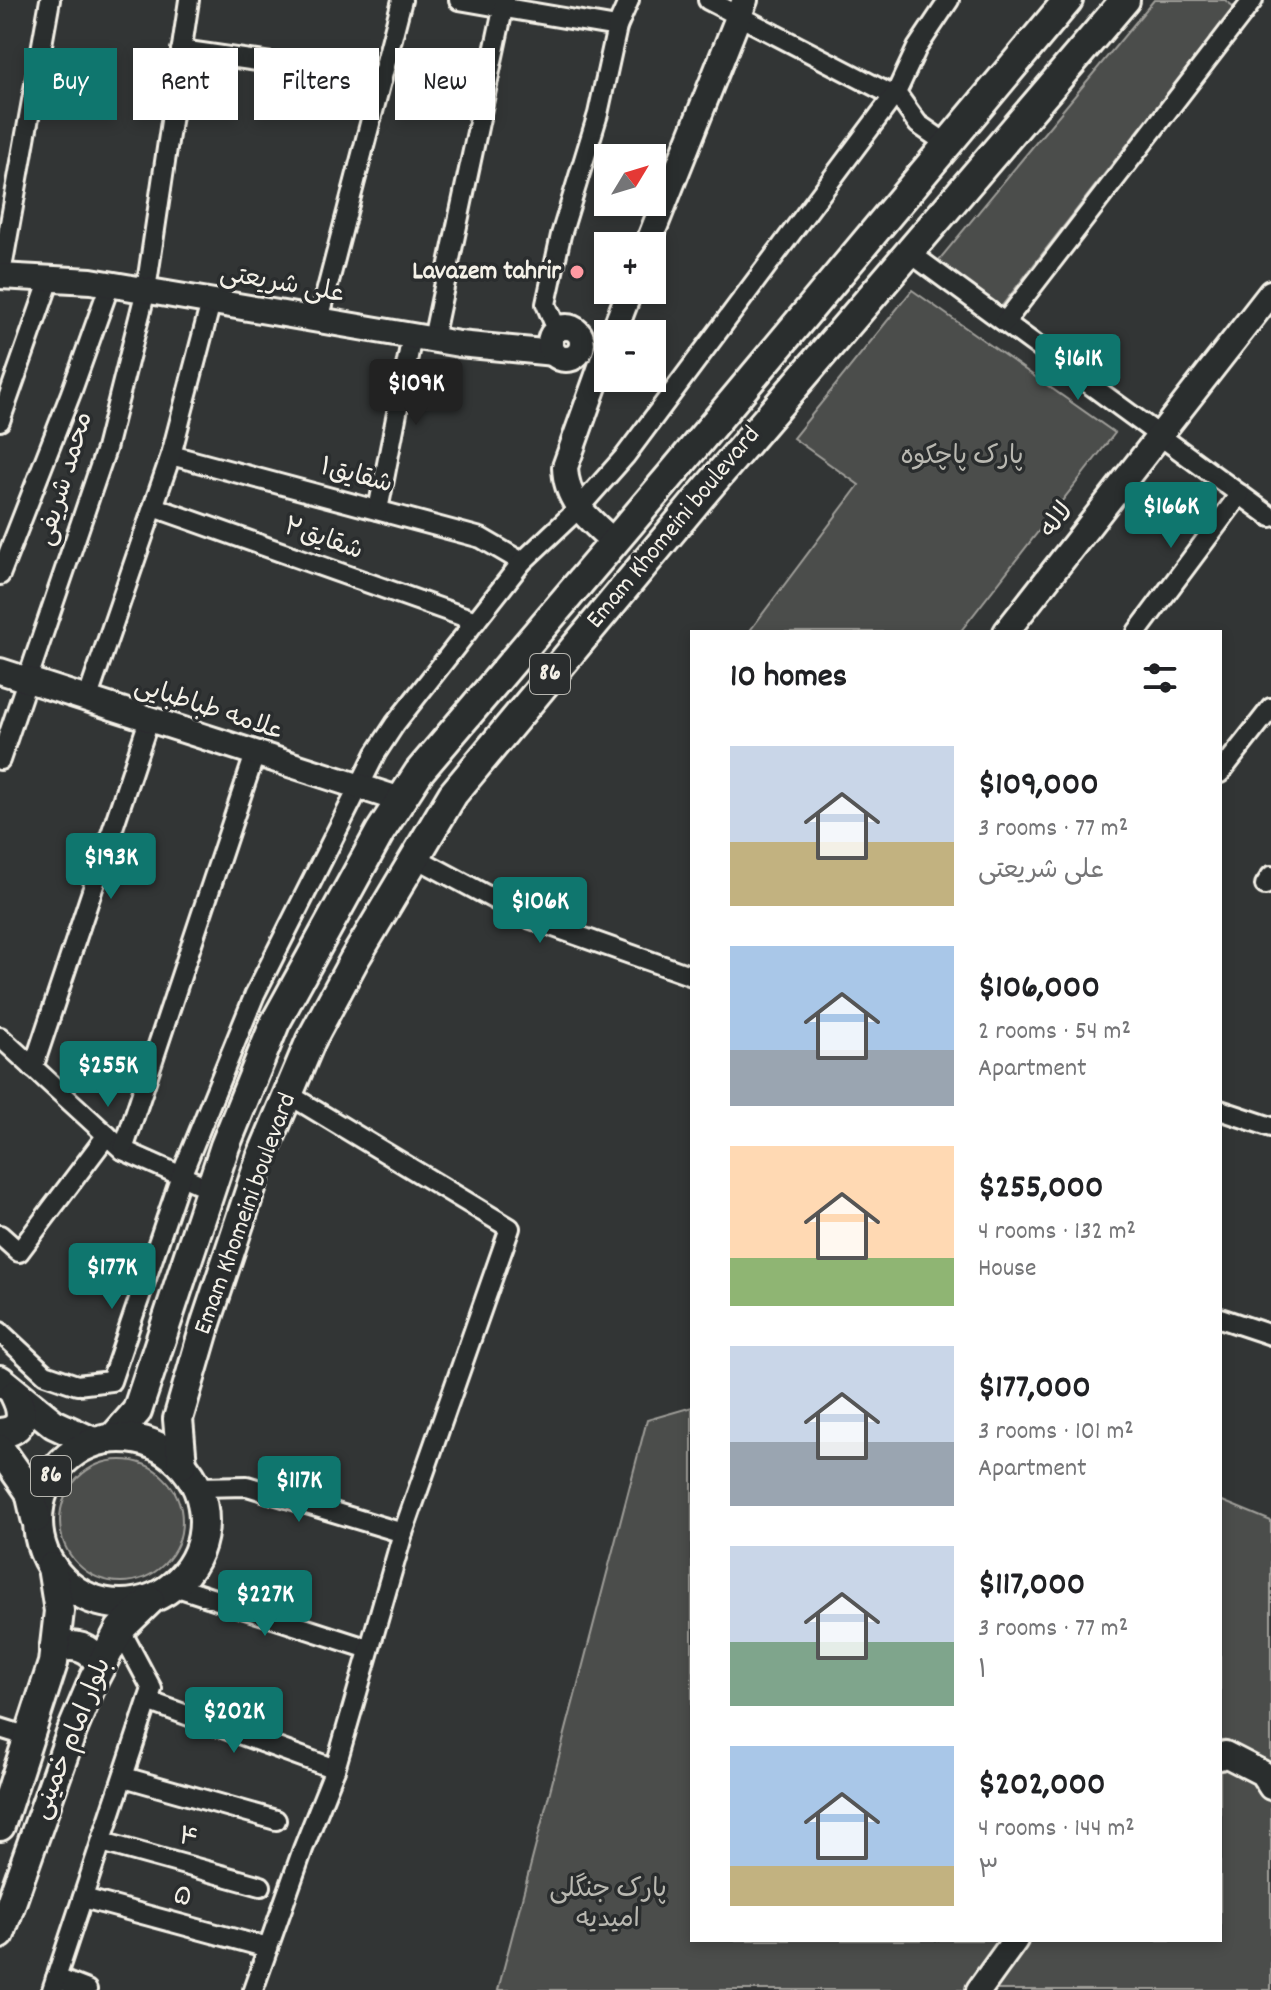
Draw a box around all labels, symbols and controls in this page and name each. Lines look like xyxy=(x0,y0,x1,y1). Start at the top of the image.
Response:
chip: Buy xyxy=(24,48,117,120)
chip: Rent xyxy=(133,48,238,120)
chip: Filters xyxy=(254,48,379,120)
chip: New xyxy=(395,48,495,120)
north arrow xyxy=(594,144,666,216)
map controls xyxy=(594,144,666,392)
button: + xyxy=(594,232,666,304)
place label: Lavazem tahrir xyxy=(412,254,561,291)
street label: علی شریعتی xyxy=(217,256,347,314)
marker: Lavazem tahrir xyxy=(568,263,586,281)
button: − xyxy=(594,320,666,392)
pin: $161K xyxy=(1022,334,1134,402)
text: $161K xyxy=(1053,341,1103,378)
pin: $109K xyxy=(360,359,472,427)
text: $109K xyxy=(388,366,444,403)
street label: محمد شریفی xyxy=(28,408,104,550)
street label: Emam Khomeini boulevard xyxy=(578,419,770,637)
park label: پارک پاچکوه xyxy=(900,439,1024,476)
street label: شقایق۱ xyxy=(316,450,396,504)
pin: $166K xyxy=(1115,482,1227,550)
text: $166K xyxy=(1143,489,1199,526)
street label: لاله xyxy=(1032,495,1084,547)
street label: شقایق۲ xyxy=(278,509,368,571)
road number: 86 xyxy=(530,654,570,694)
text: 10 homes xyxy=(730,654,847,703)
icon: filters xyxy=(1138,656,1182,700)
street label: علامه طباطبایی xyxy=(129,668,289,752)
text: $109,000 xyxy=(978,762,1099,811)
icon: home xyxy=(794,778,890,874)
text: 3 rooms · 77 m² xyxy=(978,811,1128,848)
pin: $193K xyxy=(55,833,167,901)
text: $193K xyxy=(84,840,138,877)
text: علی شریعتی xyxy=(978,853,1104,890)
pin: $106K xyxy=(484,877,596,945)
text: $106K xyxy=(511,884,569,921)
text: $106,000 xyxy=(978,965,1100,1014)
icon: home xyxy=(794,978,890,1074)
text: 2 rooms · 54 m² xyxy=(978,1014,1131,1051)
pin: $255K xyxy=(52,1041,164,1109)
text: $255K xyxy=(78,1048,138,1085)
text: Apartment xyxy=(978,1051,1087,1088)
street label: Emam Khomeini boulevard xyxy=(185,1088,307,1340)
text: $255,000 xyxy=(978,1165,1104,1214)
icon: home xyxy=(794,1178,890,1274)
text: 4 rooms · 132 m² xyxy=(978,1214,1136,1251)
pin: $177K xyxy=(56,1243,168,1311)
text: $177K xyxy=(87,1250,137,1287)
text: House xyxy=(978,1251,1036,1288)
text: $177,000 xyxy=(978,1365,1091,1414)
icon: home xyxy=(794,1378,890,1474)
text: 3 rooms · 101 m² xyxy=(978,1414,1134,1451)
text: Apartment xyxy=(978,1451,1087,1488)
road number: 86 xyxy=(31,1456,71,1496)
pin: $117K xyxy=(243,1456,355,1524)
text: $117K xyxy=(276,1463,322,1500)
text: $117,000 xyxy=(978,1562,1085,1611)
pin: $227K xyxy=(209,1570,321,1638)
text: $227K xyxy=(236,1577,294,1614)
icon: home xyxy=(794,1578,890,1674)
text: 3 rooms · 77 m² xyxy=(978,1611,1128,1648)
street label: بلوار امام خمینی xyxy=(24,1653,122,1825)
text: ۱ xyxy=(978,1653,987,1690)
pin: $202K xyxy=(178,1687,290,1755)
text: $202K xyxy=(203,1694,265,1731)
text: $202,000 xyxy=(978,1762,1106,1811)
icon: home xyxy=(794,1778,890,1874)
text: 4 rooms · 144 m² xyxy=(978,1811,1135,1848)
street label: ۴ xyxy=(174,1819,202,1859)
text: ۳ xyxy=(978,1853,999,1890)
park label: پارک جنگلی امیدیه xyxy=(549,1872,667,1939)
street label: ۵ xyxy=(169,1878,195,1918)

